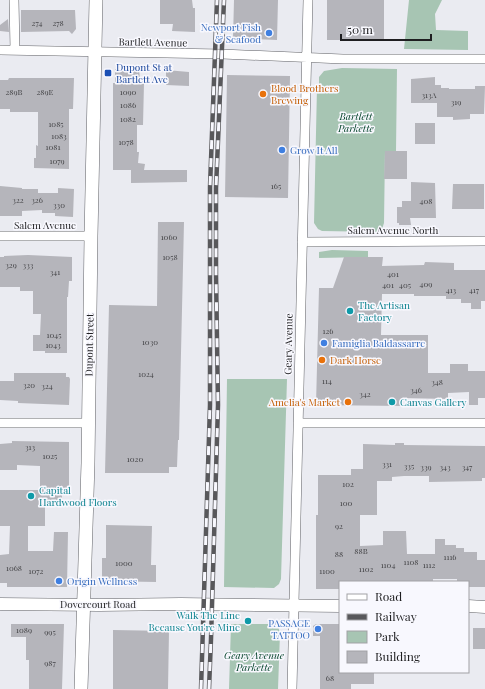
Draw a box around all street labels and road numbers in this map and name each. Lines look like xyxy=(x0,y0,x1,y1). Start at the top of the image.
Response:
street label: Bartlett Avenue xyxy=(119,34,187,50)
street label: Salem Avenue xyxy=(14,218,76,232)
street label: Salem Avenue North xyxy=(348,223,439,237)
street label: Dupont Street xyxy=(81,313,97,377)
street label: Geary Avenue xyxy=(280,313,296,375)
street label: Dovercourt Road xyxy=(60,597,136,611)

